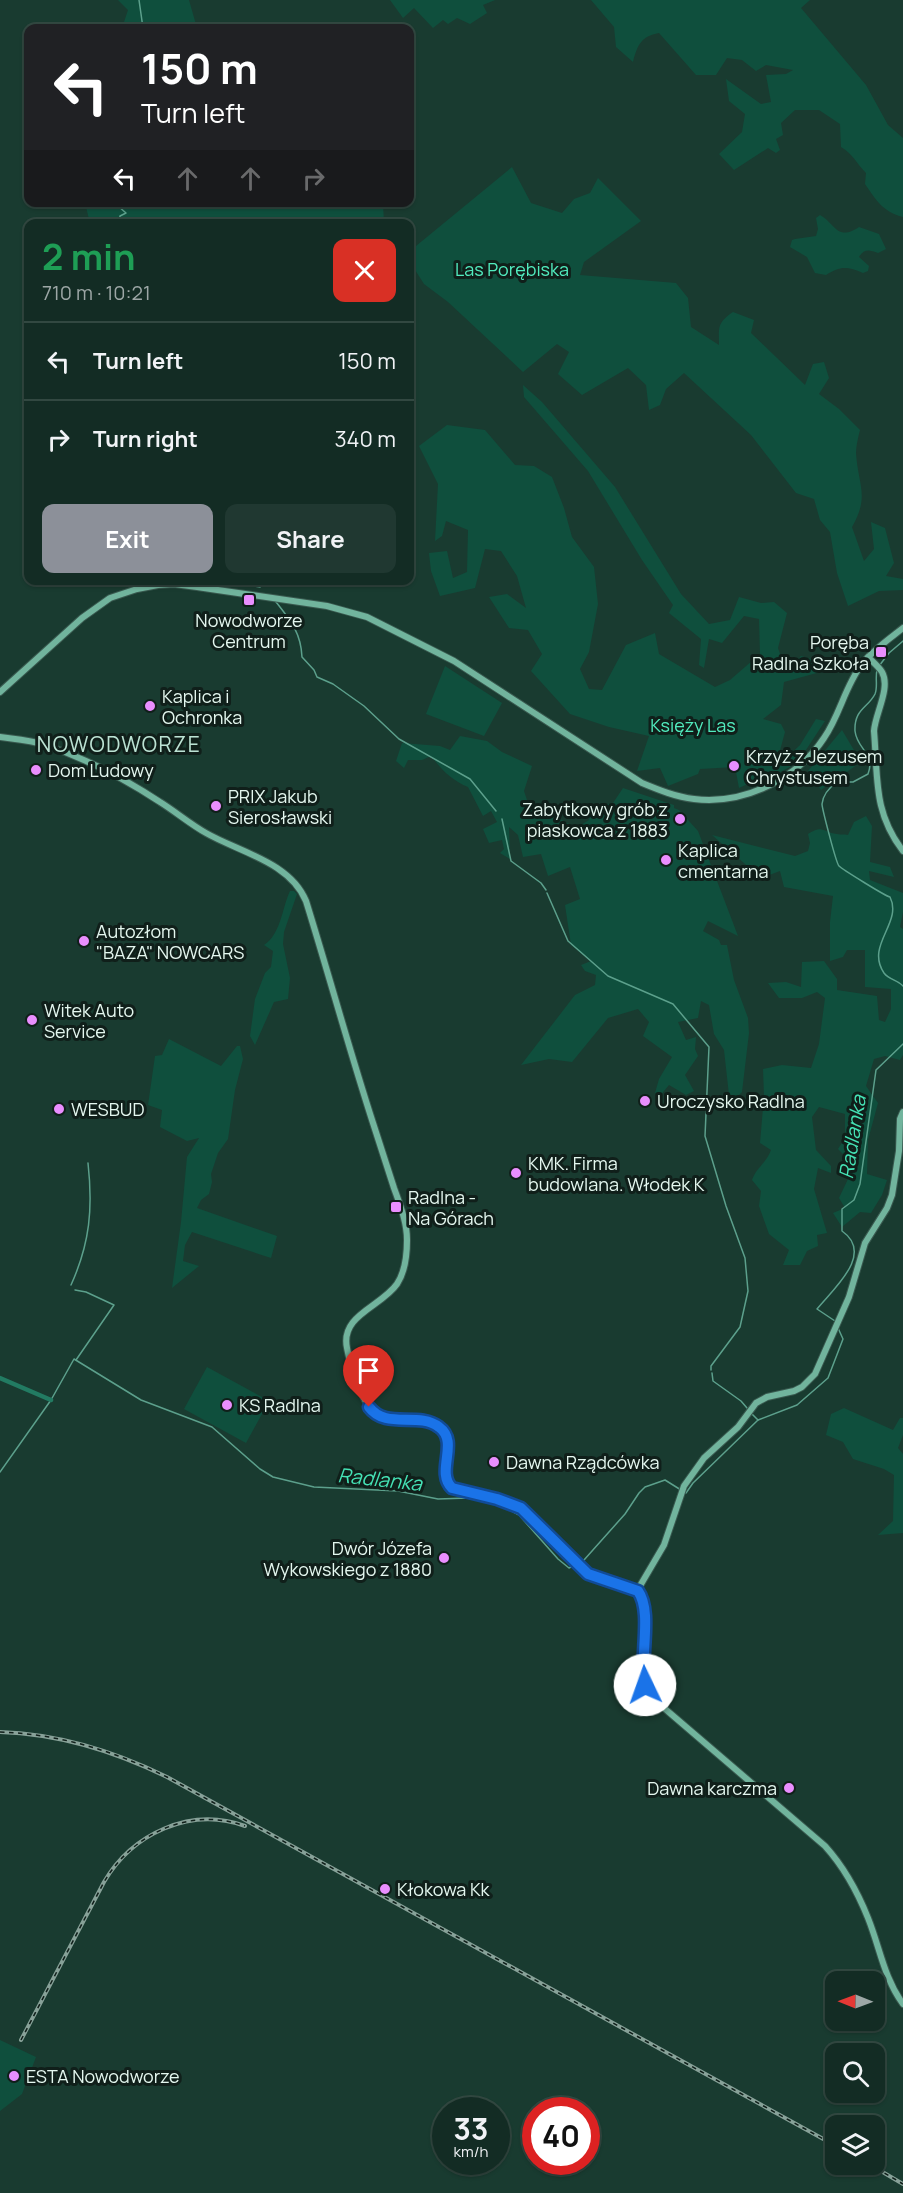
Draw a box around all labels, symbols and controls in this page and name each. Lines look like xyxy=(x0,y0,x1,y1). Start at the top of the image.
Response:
text: 150 m xyxy=(141,39,258,97)
icon: left xyxy=(42,48,120,126)
text: Turn left xyxy=(141,94,245,131)
icon: left xyxy=(108,162,141,195)
icon: ahead xyxy=(171,162,204,195)
icon: ahead xyxy=(234,162,267,195)
icon: right xyxy=(297,162,330,195)
text: 2 min xyxy=(42,232,136,281)
button: close xyxy=(333,239,396,302)
park label: Las Porębiska xyxy=(455,257,569,281)
text: 710 m · 10:21 xyxy=(42,279,151,306)
icon: left xyxy=(42,345,75,378)
text: Turn left xyxy=(93,346,183,376)
text: 150 m xyxy=(338,346,396,376)
icon: right xyxy=(42,423,75,456)
text: Turn right xyxy=(93,424,198,454)
text: 340 m xyxy=(334,424,396,454)
button: Exit xyxy=(42,504,213,573)
button: Share xyxy=(225,504,396,573)
marker: Nowodworze Centrum xyxy=(242,593,256,607)
place label: Nowodworze Centrum xyxy=(195,608,303,653)
place label: Poręba Radlna Szkoła xyxy=(752,630,869,675)
marker: Poręba Radlna Szkoła xyxy=(874,645,888,659)
place label: Kaplica i Ochronka xyxy=(162,684,242,729)
marker: Kaplica i Ochronka xyxy=(143,699,157,713)
park label: Księży Las xyxy=(650,713,736,737)
district label: NOWODWORZE xyxy=(37,730,201,758)
place label: Krzyż z Jezusem Chrystusem xyxy=(746,744,882,789)
place label: Dom Ludowy xyxy=(48,758,154,782)
marker: Krzyż z Jezusem Chrystusem xyxy=(727,759,741,773)
marker: Dom Ludowy xyxy=(29,763,43,777)
place label: PRIX Jakub Sierosławski xyxy=(228,784,332,829)
place label: Zabytkowy grób z piaskowca z 1883 xyxy=(522,797,668,842)
marker: PRIX Jakub Sierosławski xyxy=(209,799,223,813)
marker: Zabytkowy grób z piaskowca z 1883 xyxy=(673,812,687,826)
place label: Kaplica cmentarna xyxy=(678,838,769,883)
marker: Kaplica cmentarna xyxy=(659,853,673,867)
place label: Autozłom "BAZA" NOWCARS xyxy=(96,919,244,964)
marker: Autozłom "BAZA" NOWCARS xyxy=(77,934,91,948)
place label: Witek Auto Service xyxy=(44,998,134,1043)
marker: Witek Auto Service xyxy=(25,1013,39,1027)
place label: Uroczysko Radlna xyxy=(657,1089,805,1113)
water label: Radlanka xyxy=(832,1092,872,1181)
marker: Uroczysko Radlna xyxy=(638,1094,652,1108)
place label: WESBUD xyxy=(71,1097,144,1121)
marker: WESBUD xyxy=(52,1102,66,1116)
place label: KMK. Firma budowlana. Włodek K xyxy=(528,1151,705,1196)
marker: KMK. Firma budowlana. Włodek K xyxy=(509,1166,523,1180)
place label: Radlna - Na Górach xyxy=(408,1185,494,1230)
marker: Radlna - Na Górach xyxy=(389,1200,403,1214)
pin xyxy=(343,1345,394,1407)
icon: arrive xyxy=(352,1354,385,1387)
place label: KS Radlna xyxy=(239,1393,321,1417)
marker: KS Radlna xyxy=(220,1398,234,1412)
place label: Dawna Rządcówka xyxy=(506,1450,660,1474)
marker: Dawna Rządcówka xyxy=(487,1455,501,1469)
water label: Radlanka xyxy=(337,1461,424,1497)
place label: Dwór Józefa Wykowskiego z 1880 xyxy=(263,1536,432,1581)
marker: Dwór Józefa Wykowskiego z 1880 xyxy=(437,1551,451,1565)
position arrow xyxy=(613,1653,677,1717)
place label: Dawna karczma xyxy=(647,1776,777,1800)
marker: Dawna karczma xyxy=(782,1781,796,1795)
place label: Kłokowa Kk xyxy=(397,1877,491,1901)
marker: Kłokowa Kk xyxy=(378,1882,392,1896)
north arrow xyxy=(825,1971,885,2031)
map controls xyxy=(825,1971,885,2175)
button: search xyxy=(825,2043,885,2103)
place label: ESTA Nowodworze xyxy=(26,2064,180,2088)
marker: ESTA Nowodworze xyxy=(7,2069,21,2083)
speed limit sign: 40 xyxy=(522,2097,600,2175)
text: 33 xyxy=(454,2108,488,2149)
button: layers xyxy=(825,2115,885,2175)
text: km/h xyxy=(454,2141,488,2162)

